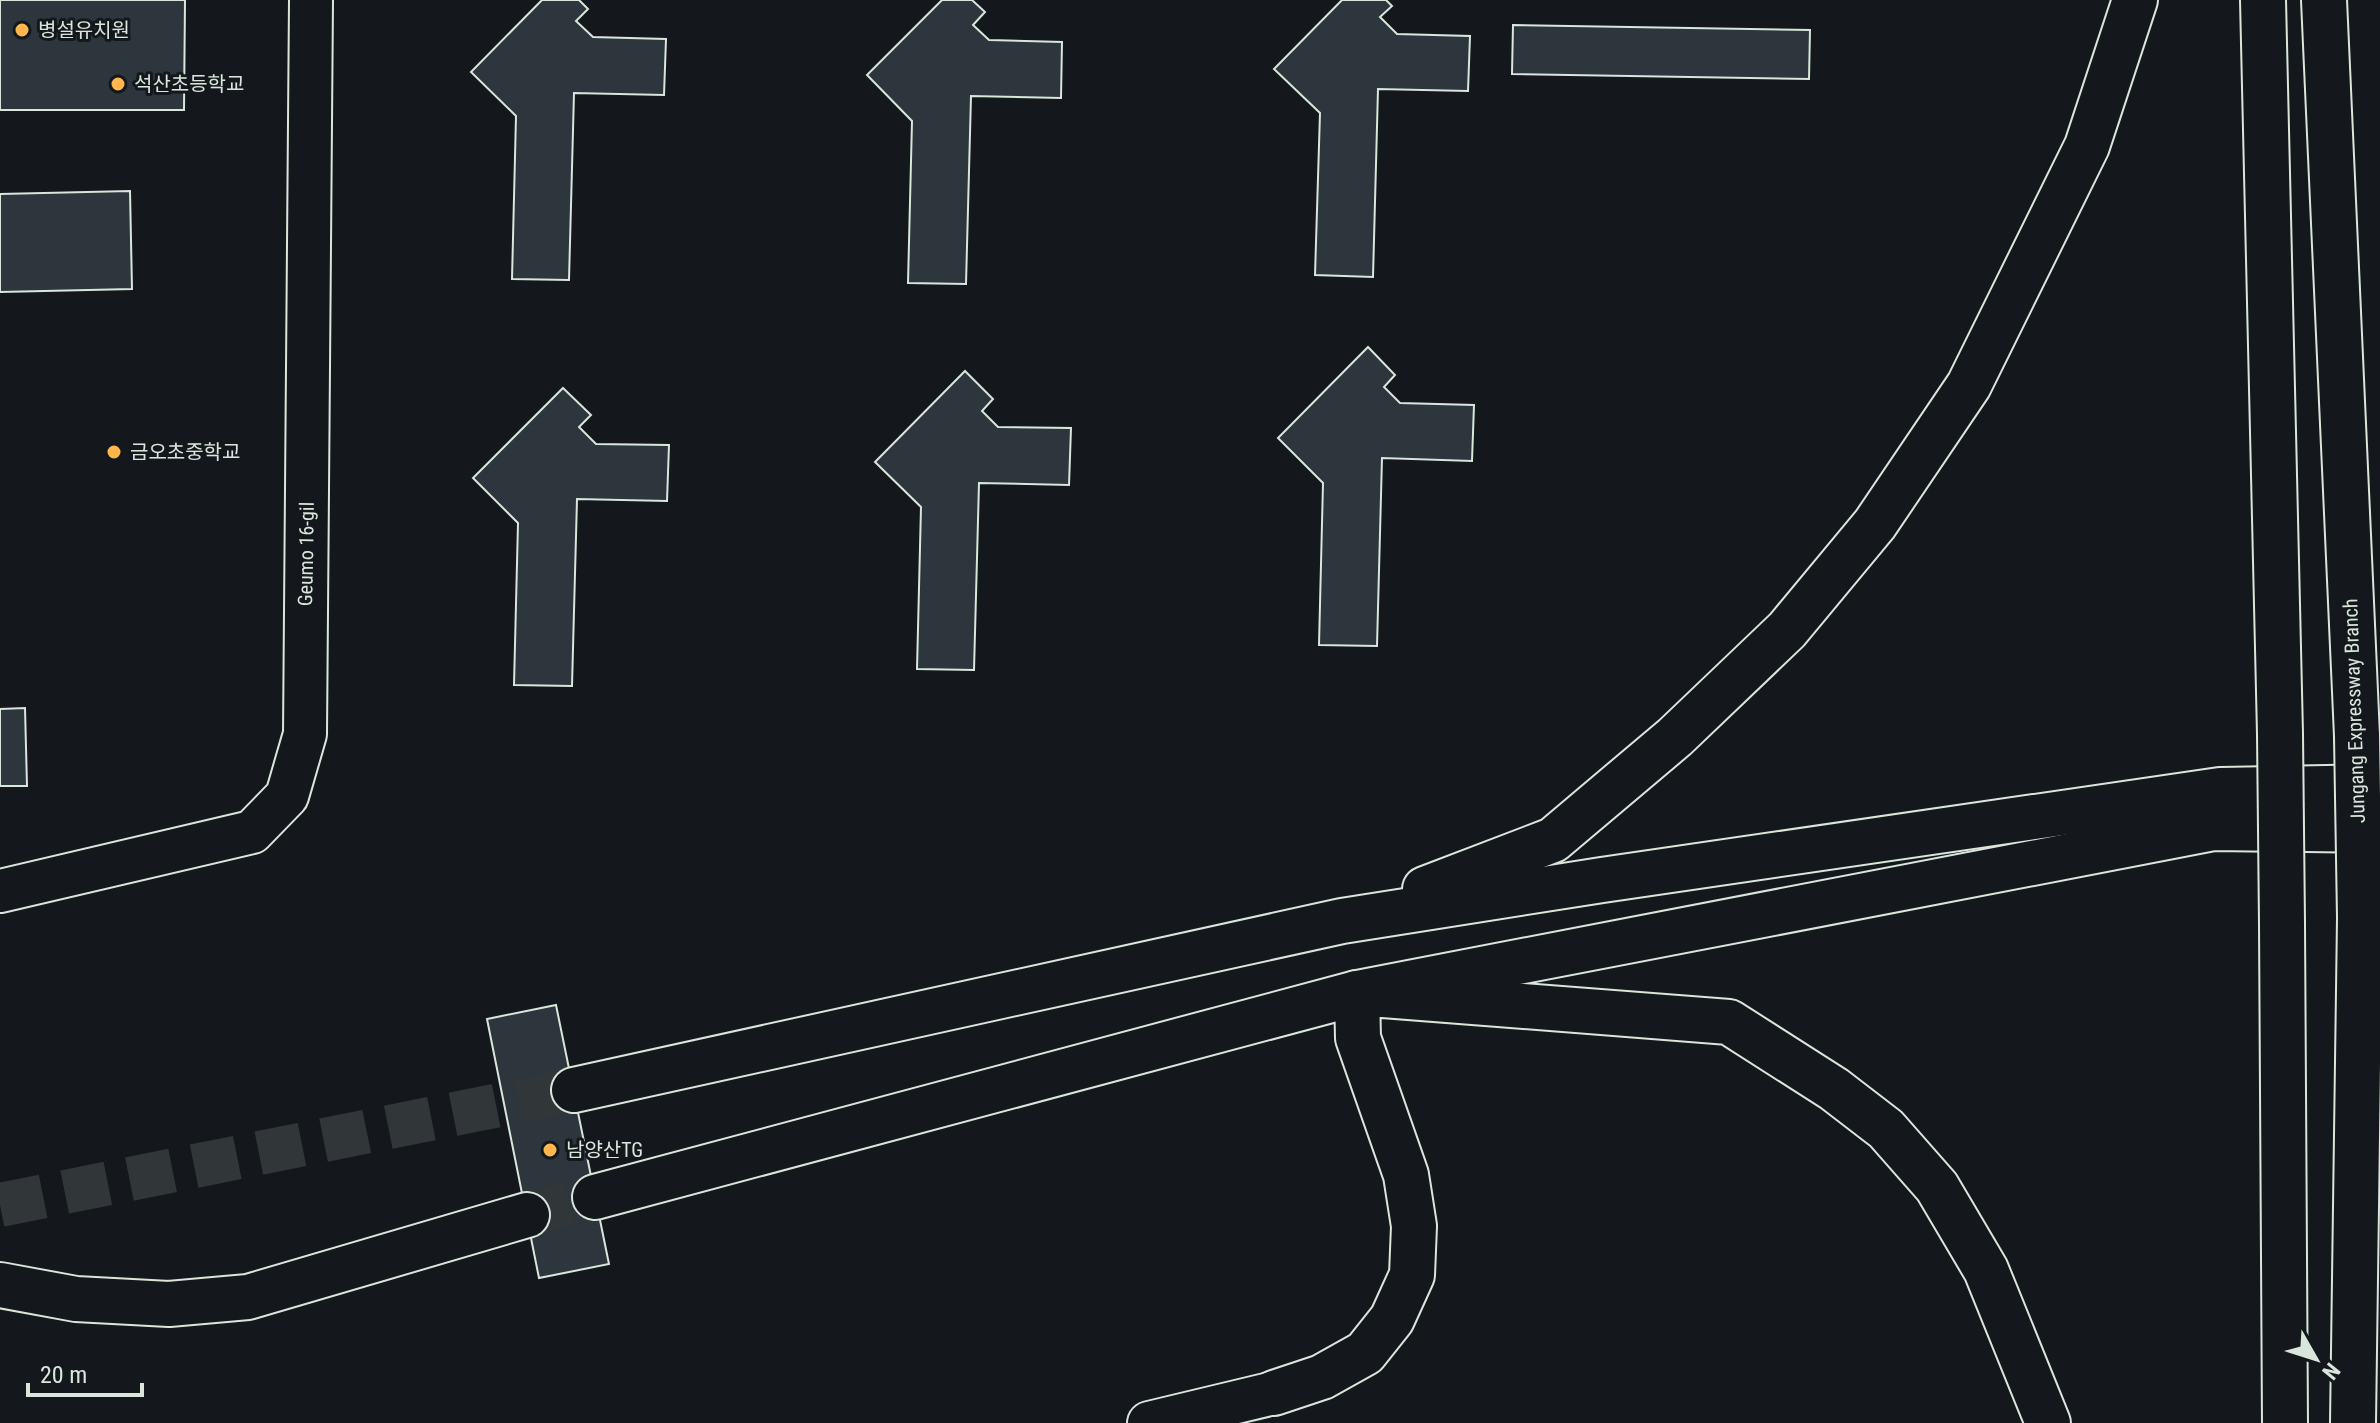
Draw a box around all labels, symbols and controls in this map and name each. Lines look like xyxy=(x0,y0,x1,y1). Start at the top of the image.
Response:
place label: 병설유치원 xyxy=(38,18,130,42)
marker: 병설유치원 xyxy=(13,21,31,39)
place label: 석산초등학교 xyxy=(134,72,244,96)
marker: 석산초등학교 xyxy=(109,75,127,93)
place label: 금오초중학교 xyxy=(130,440,240,464)
marker: 금오초중학교 xyxy=(105,443,123,461)
street label: Geumo 16-gil xyxy=(293,502,319,606)
street label: Jungang Expressway Branch xyxy=(2338,598,2370,824)
place label: 남양산TG xyxy=(566,1138,643,1162)
marker: 남양산TG xyxy=(541,1141,559,1159)
north arrow xyxy=(2276,1319,2356,1399)
scale bar xyxy=(28,1347,142,1397)
text: N xyxy=(2317,1358,2345,1384)
text: 20 m xyxy=(40,1361,87,1389)

